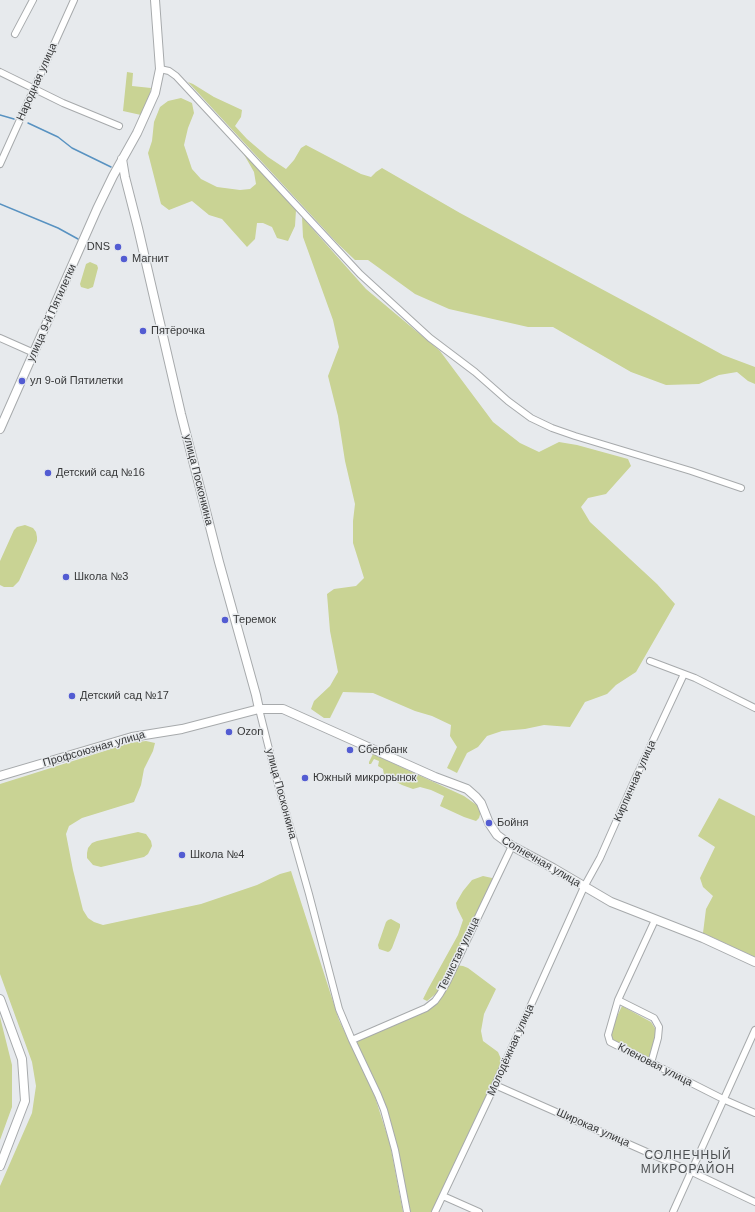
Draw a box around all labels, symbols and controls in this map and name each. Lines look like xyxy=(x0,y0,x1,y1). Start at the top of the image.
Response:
street label: Народная улица xyxy=(14,41,60,123)
place label: DNS xyxy=(87,240,110,254)
marker: DNS xyxy=(113,242,123,252)
place label: Магнит xyxy=(132,252,169,266)
marker: Магнит xyxy=(119,254,129,264)
street label: улица 9-й Пятилетки xyxy=(25,262,79,364)
place label: Пятёрочка xyxy=(151,324,205,338)
marker: Пятёрочка xyxy=(138,326,148,336)
place label: ул 9-ой Пятилетки xyxy=(30,374,123,388)
marker: ул 9-ой Пятилетки xyxy=(17,376,27,386)
street label: улица Посконкина xyxy=(180,433,216,527)
place label: Детский сад №16 xyxy=(56,466,145,480)
marker: Детский сад №16 xyxy=(43,468,53,478)
place label: Школа №3 xyxy=(74,570,128,584)
marker: Школа №3 xyxy=(61,572,71,582)
place label: Теремок xyxy=(233,613,276,627)
marker: Теремок xyxy=(220,615,230,625)
place label: Детский сад №17 xyxy=(80,689,169,703)
marker: Детский сад №17 xyxy=(67,691,77,701)
place label: Ozon xyxy=(237,725,263,739)
marker: Ozon xyxy=(224,727,234,737)
street label: Профсоюзная улица xyxy=(41,728,147,770)
street label: Кирпичная улица xyxy=(611,738,659,824)
place label: Сбербанк xyxy=(358,743,407,757)
marker: Сбербанк xyxy=(345,745,355,755)
street label: улица Посконкина xyxy=(263,747,299,841)
place label: Южный микрорынок xyxy=(313,771,416,785)
marker: Южный микрорынок xyxy=(300,773,310,783)
place label: Бойня xyxy=(497,816,529,830)
marker: Бойня xyxy=(484,818,494,828)
street label: Солнечная улица xyxy=(499,834,583,890)
place label: Школа №4 xyxy=(190,848,244,862)
marker: Школа №4 xyxy=(177,850,187,860)
street label: Тенистая улица xyxy=(435,915,483,993)
street label: Молодёжная улица xyxy=(485,1002,537,1098)
street label: Кленовая улица xyxy=(615,1040,695,1090)
street label: Широкая улица xyxy=(554,1106,632,1150)
district label: СОЛНЕЧНЫЙ МИКРОРАЙОН xyxy=(641,1149,735,1177)

